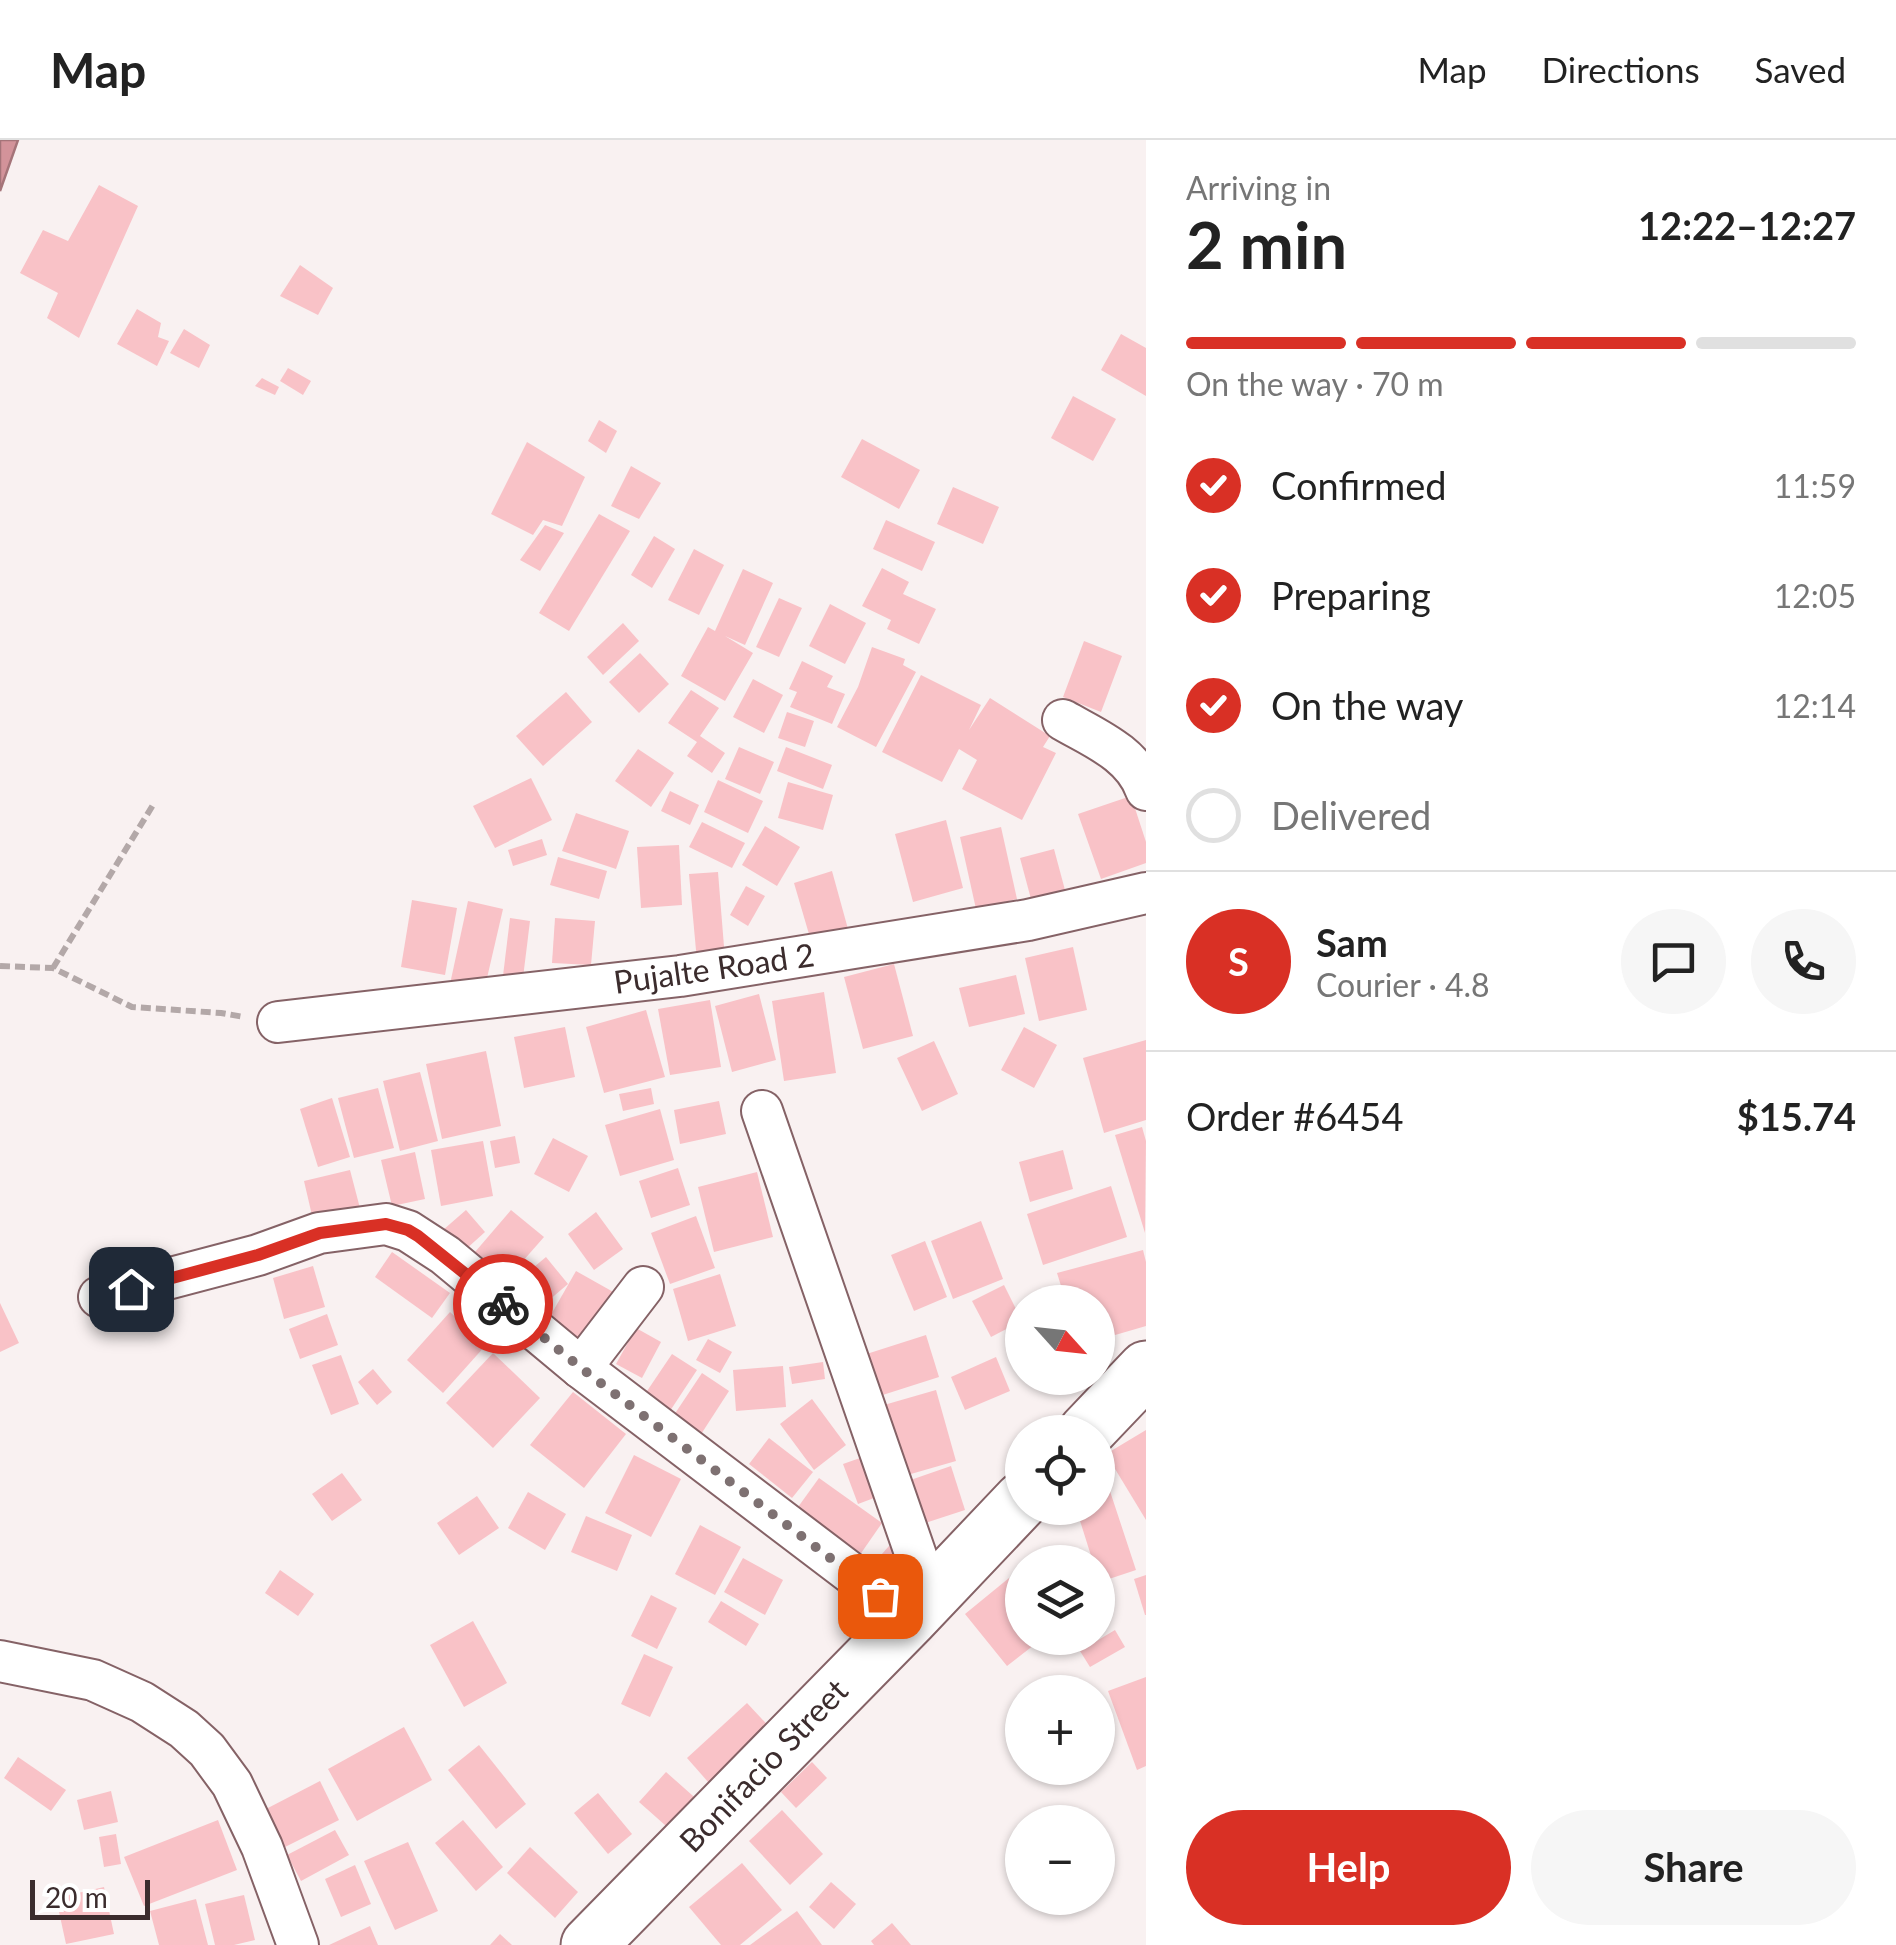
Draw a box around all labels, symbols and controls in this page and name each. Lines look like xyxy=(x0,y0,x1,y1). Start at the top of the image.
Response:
text: Map xyxy=(50,41,146,98)
text: Map xyxy=(1418,48,1487,90)
text: Directions xyxy=(1542,48,1700,90)
text: Saved xyxy=(1755,48,1846,90)
text: Arriving in xyxy=(1186,168,1331,207)
text: 12:22–12:27 xyxy=(1638,202,1856,248)
text: 2 min xyxy=(1186,205,1347,283)
text: On the way · 70 m xyxy=(1186,364,1444,403)
icon: check xyxy=(1186,458,1241,513)
text: Confirmed xyxy=(1271,462,1447,508)
text: 11:59 xyxy=(1774,466,1856,505)
icon: check xyxy=(1186,568,1241,623)
text: Preparing xyxy=(1271,572,1431,618)
text: 12:05 xyxy=(1774,576,1856,615)
icon: check xyxy=(1186,678,1241,733)
text: On the way xyxy=(1271,682,1463,728)
text: 12:14 xyxy=(1774,686,1856,725)
text: Delivered xyxy=(1271,792,1431,838)
button: chat xyxy=(1621,909,1726,1014)
button: phone xyxy=(1751,909,1856,1014)
text: Sam xyxy=(1316,919,1388,965)
street label: Pujalte Road 2 xyxy=(611,934,817,1001)
text: S xyxy=(1228,938,1249,984)
text: Courier · 4.8 xyxy=(1316,965,1490,1004)
text: Order #6454 xyxy=(1186,1093,1403,1139)
text: $15.74 xyxy=(1737,1093,1856,1139)
pin xyxy=(89,1247,174,1332)
courier xyxy=(453,1254,553,1354)
icon: home xyxy=(104,1262,159,1317)
icon: bike xyxy=(476,1277,531,1332)
north arrow xyxy=(1005,1285,1115,1395)
map controls xyxy=(1005,1285,1115,1915)
button: locate xyxy=(1005,1415,1115,1525)
button: layers xyxy=(1005,1545,1115,1655)
pin xyxy=(838,1554,923,1639)
icon: bag xyxy=(853,1569,908,1624)
street label: Bonifacio Street xyxy=(671,1670,855,1859)
button: + xyxy=(1005,1675,1115,1785)
button: − xyxy=(1005,1805,1115,1915)
button: Help xyxy=(1186,1810,1511,1925)
button: Share xyxy=(1531,1810,1856,1925)
scale bar xyxy=(30,1875,150,1920)
text: 20 m xyxy=(45,1880,108,1914)

